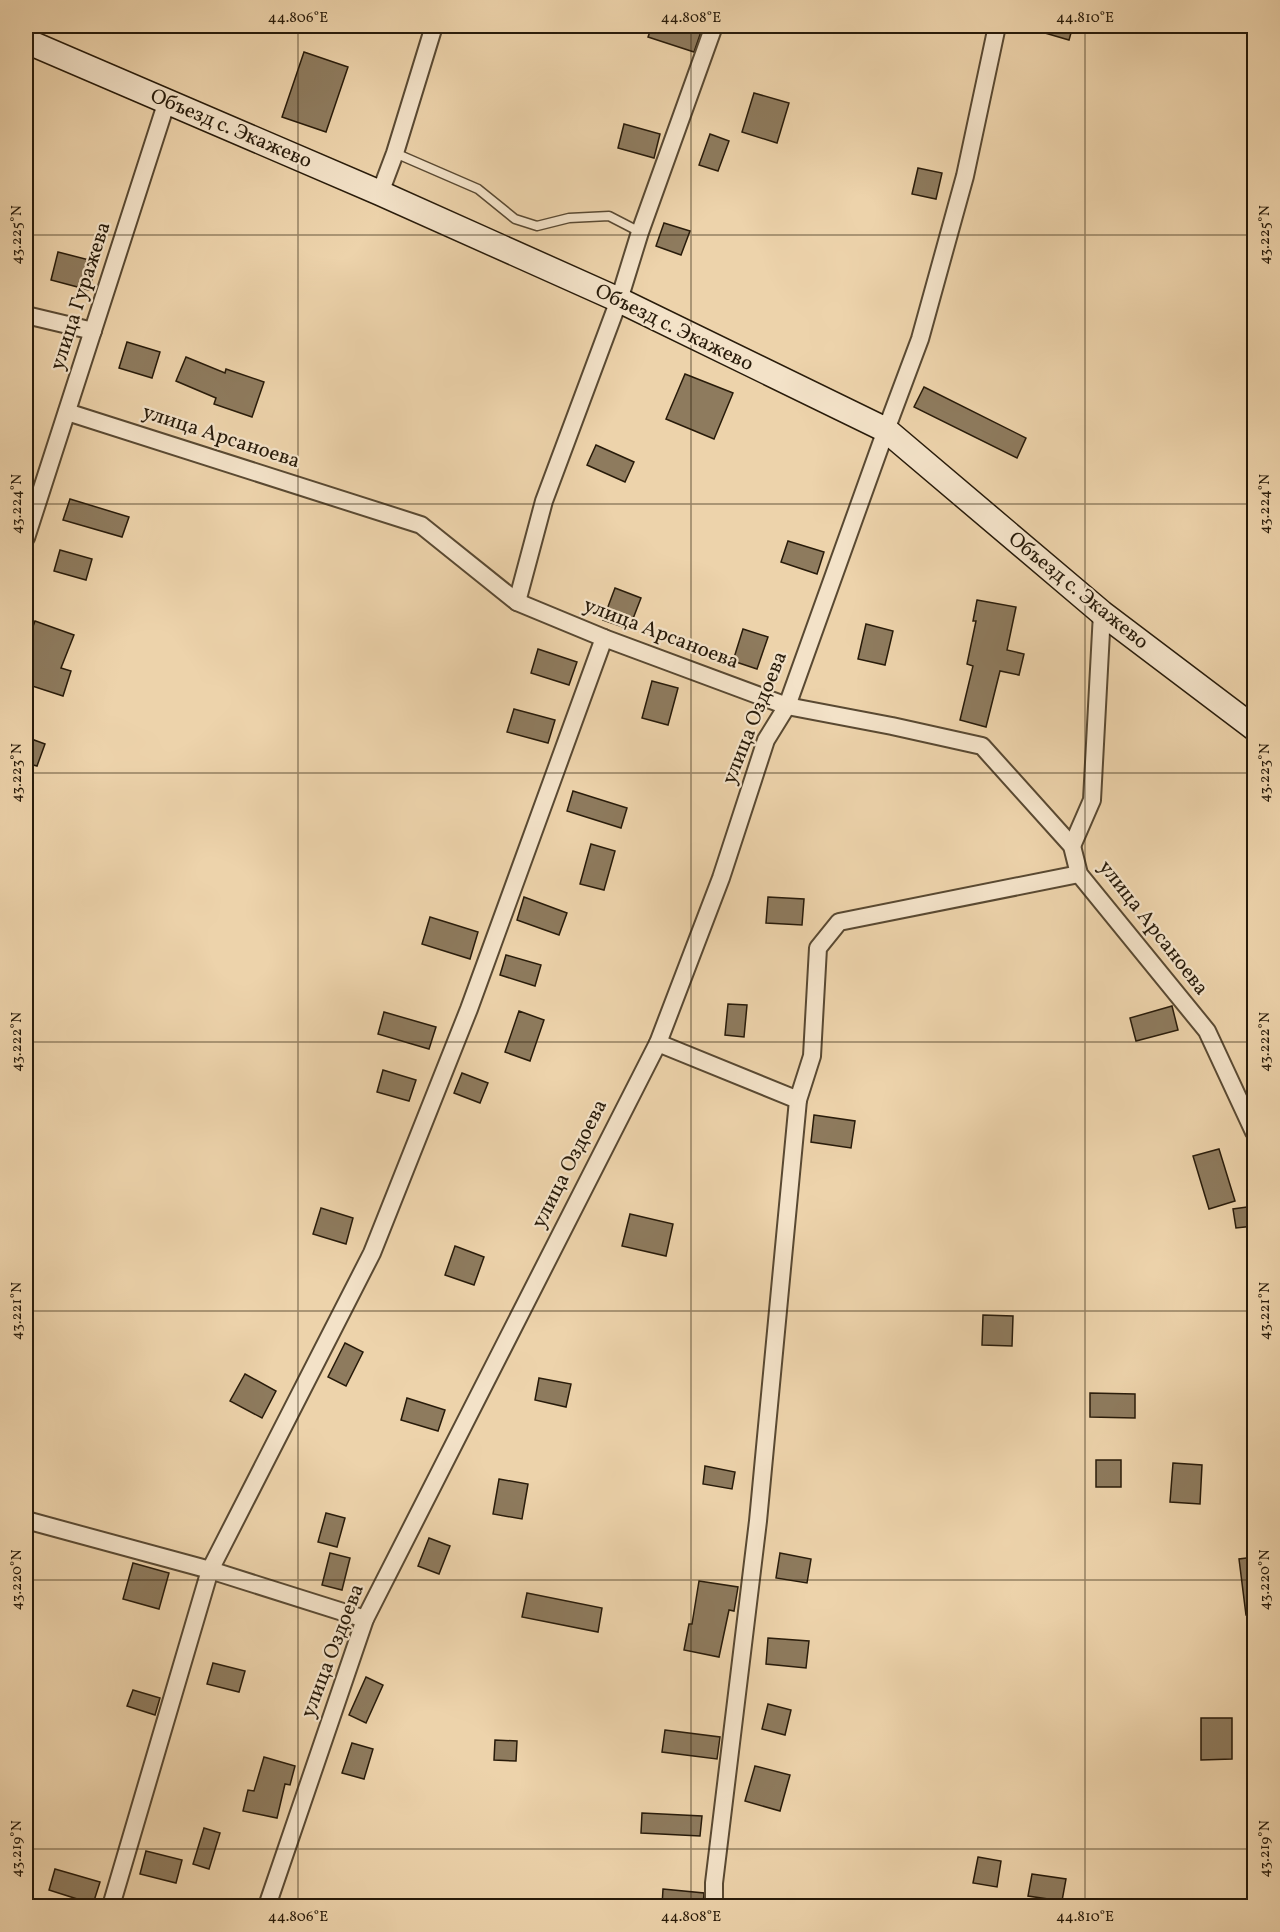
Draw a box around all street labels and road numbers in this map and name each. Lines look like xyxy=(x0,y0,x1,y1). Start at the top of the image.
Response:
street label: Объезд с. Экажево xyxy=(146,82,316,176)
street label: улица Гуражева xyxy=(43,218,119,374)
street label: Объезд с. Экажево xyxy=(590,277,758,379)
street label: улица Арсаноева xyxy=(138,398,304,476)
street label: Объезд с. Экажево xyxy=(1002,525,1154,657)
street label: улица Арсаноева xyxy=(579,591,743,677)
street label: улица Оздоева xyxy=(715,647,795,789)
street label: улица Арсаноева xyxy=(1091,854,1215,1002)
street label: улица Оздоева xyxy=(525,1094,615,1234)
street label: улица Оздоева xyxy=(294,1580,372,1722)

